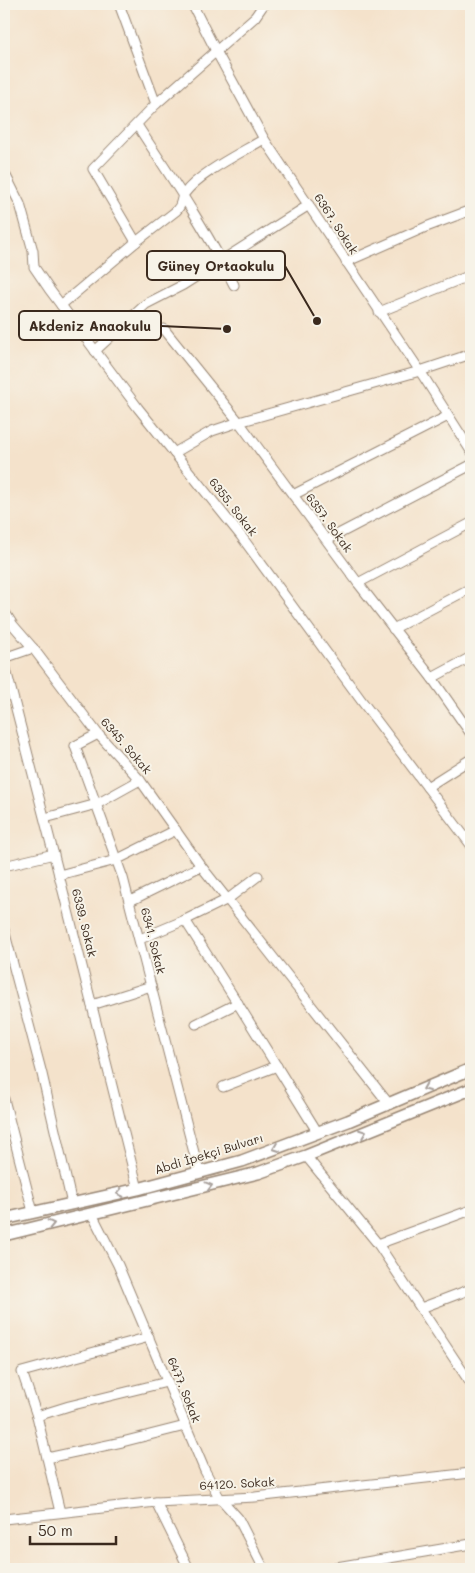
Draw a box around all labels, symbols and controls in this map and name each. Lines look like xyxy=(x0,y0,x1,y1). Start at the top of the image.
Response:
street label: 6367. Sokak xyxy=(311,190,363,257)
callout: Güney Ortaokulu xyxy=(147,251,285,280)
text: Güney Ortaokulu xyxy=(157,256,275,275)
callout: Akdeniz Anaokulu xyxy=(19,311,161,340)
text: Akdeniz Anaokulu xyxy=(29,316,151,335)
street label: 6355. Sokak xyxy=(206,474,262,539)
street label: 6357. Sokak xyxy=(303,490,357,555)
street label: 6345. Sokak xyxy=(98,714,156,777)
street label: 6339. Sokak xyxy=(69,887,101,959)
street label: 6341. Sokak xyxy=(138,906,170,976)
one-way arrow xyxy=(422,1082,431,1092)
street label: Abdi İpekçi Bulvarı xyxy=(152,1129,265,1177)
one-way arrow xyxy=(358,1129,367,1140)
one-way arrow xyxy=(272,1142,280,1152)
one-way arrow xyxy=(205,1181,213,1191)
one-way arrow xyxy=(115,1188,124,1198)
one-way arrow xyxy=(47,1219,56,1230)
street label: 6477. Sokak xyxy=(165,1355,205,1425)
street label: 64120. Sokak xyxy=(199,1473,275,1493)
scale bar xyxy=(30,1513,116,1545)
text: 50 m xyxy=(38,1520,73,1540)

